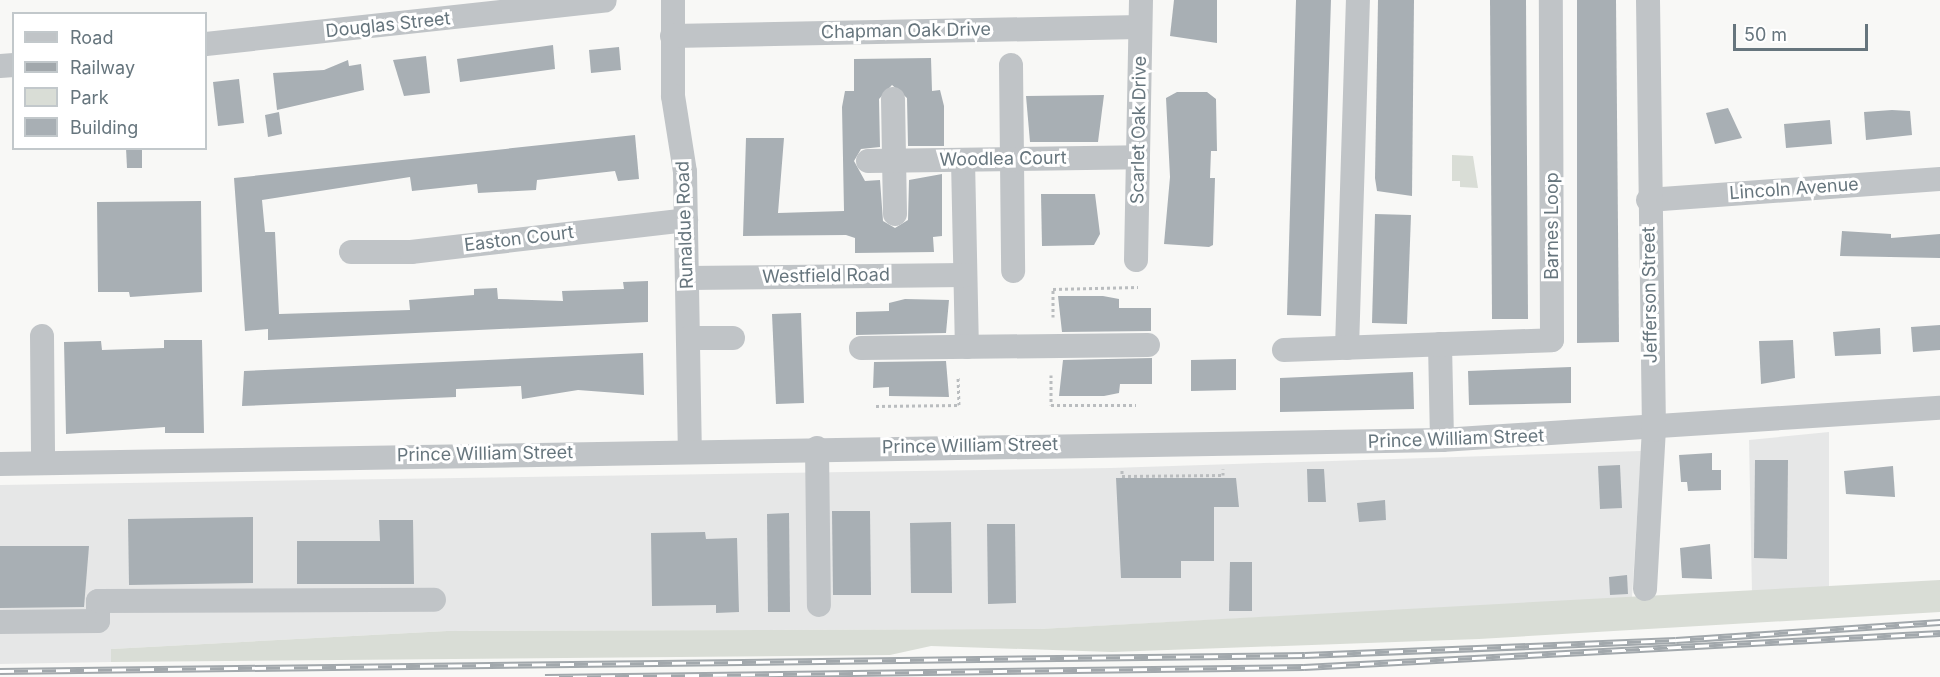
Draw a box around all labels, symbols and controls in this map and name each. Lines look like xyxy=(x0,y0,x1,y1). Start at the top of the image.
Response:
street label: Douglas Street xyxy=(325,8,451,42)
legend xyxy=(12,12,207,150)
scale bar xyxy=(1736,12,1871,50)
street label: Chapman Oak Drive xyxy=(821,19,991,43)
text: 50 m xyxy=(1744,24,1787,45)
text: Road xyxy=(70,27,113,48)
street label: Scarlet Oak Drive xyxy=(1127,56,1151,204)
text: Railway xyxy=(70,57,135,78)
text: Park xyxy=(70,87,109,108)
text: Building xyxy=(70,117,138,138)
street label: Woodlea Court xyxy=(939,147,1067,171)
street label: Runaldue Road xyxy=(672,161,698,289)
street label: Barnes Loop xyxy=(1541,172,1563,280)
street label: Lincoln Avenue xyxy=(1729,174,1859,204)
street label: Easton Court xyxy=(463,222,575,256)
street label: Jefferson Street xyxy=(1638,226,1662,364)
street label: Westfield Road xyxy=(762,264,890,288)
street label: Prince William Street xyxy=(1368,425,1544,453)
street label: Prince William Street xyxy=(882,434,1058,458)
street label: Prince William Street xyxy=(397,442,573,466)

